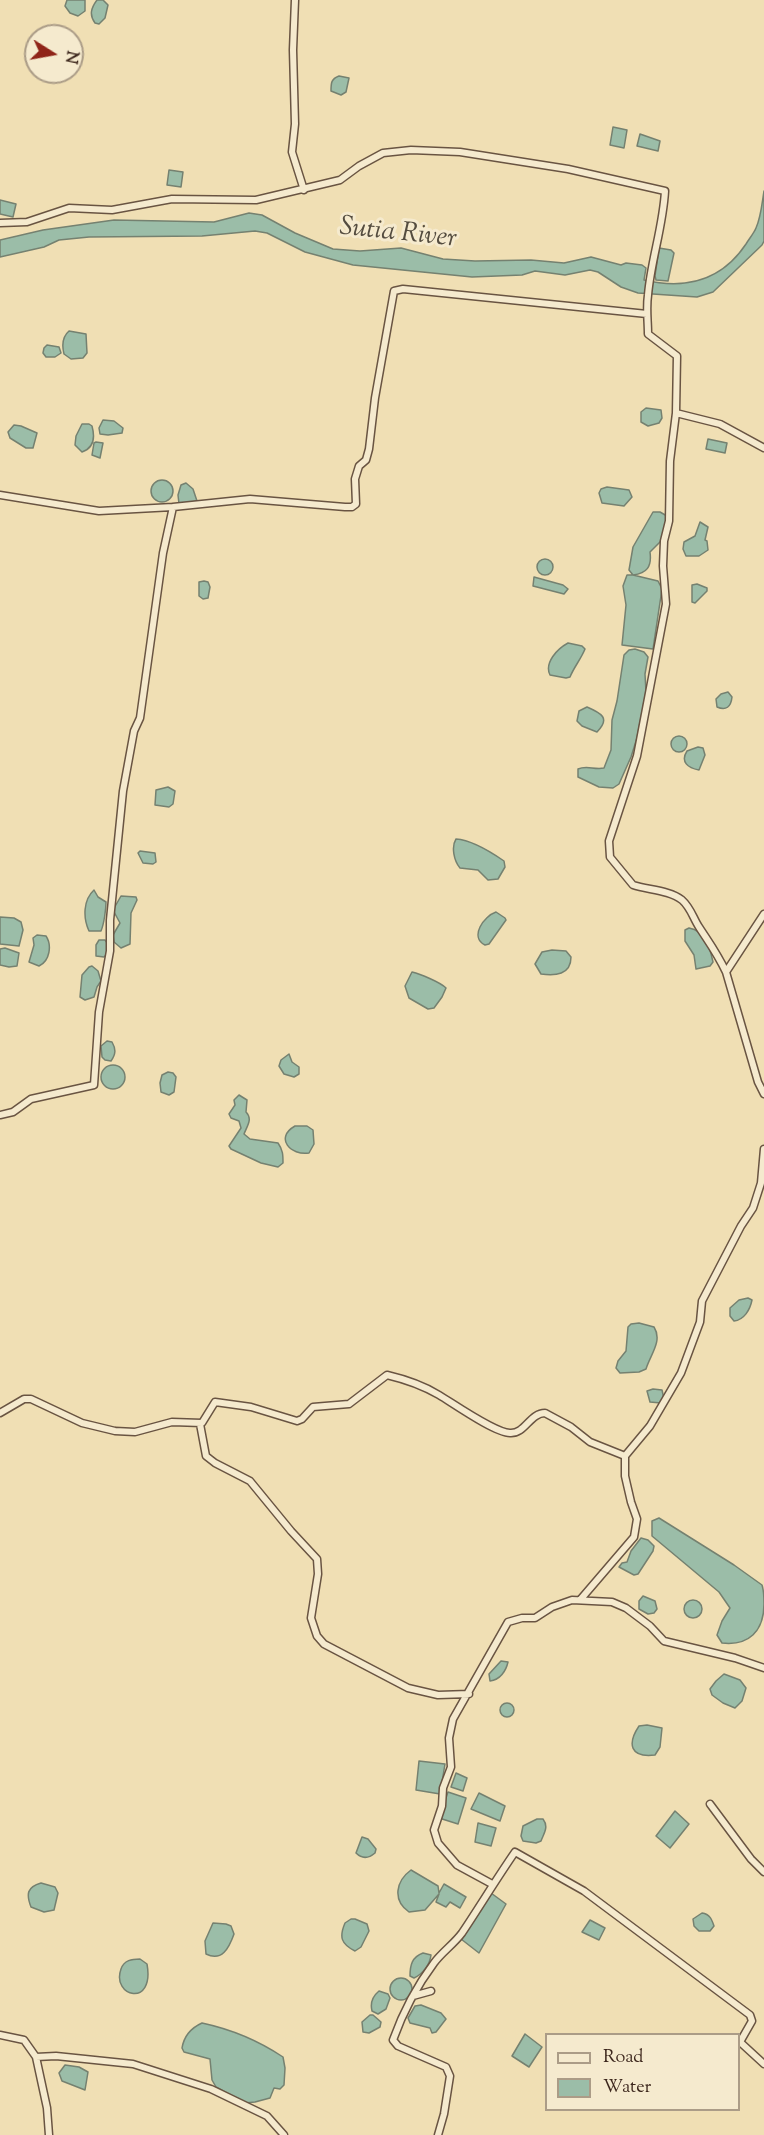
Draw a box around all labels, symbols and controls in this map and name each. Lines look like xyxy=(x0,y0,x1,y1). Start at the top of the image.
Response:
north arrow xyxy=(24,24,84,84)
text: N xyxy=(58,49,83,66)
water label: Sutia River xyxy=(338,213,458,257)
legend xyxy=(545,2033,740,2111)
text: Road xyxy=(603,2045,643,2071)
text: Water xyxy=(603,2075,651,2101)

